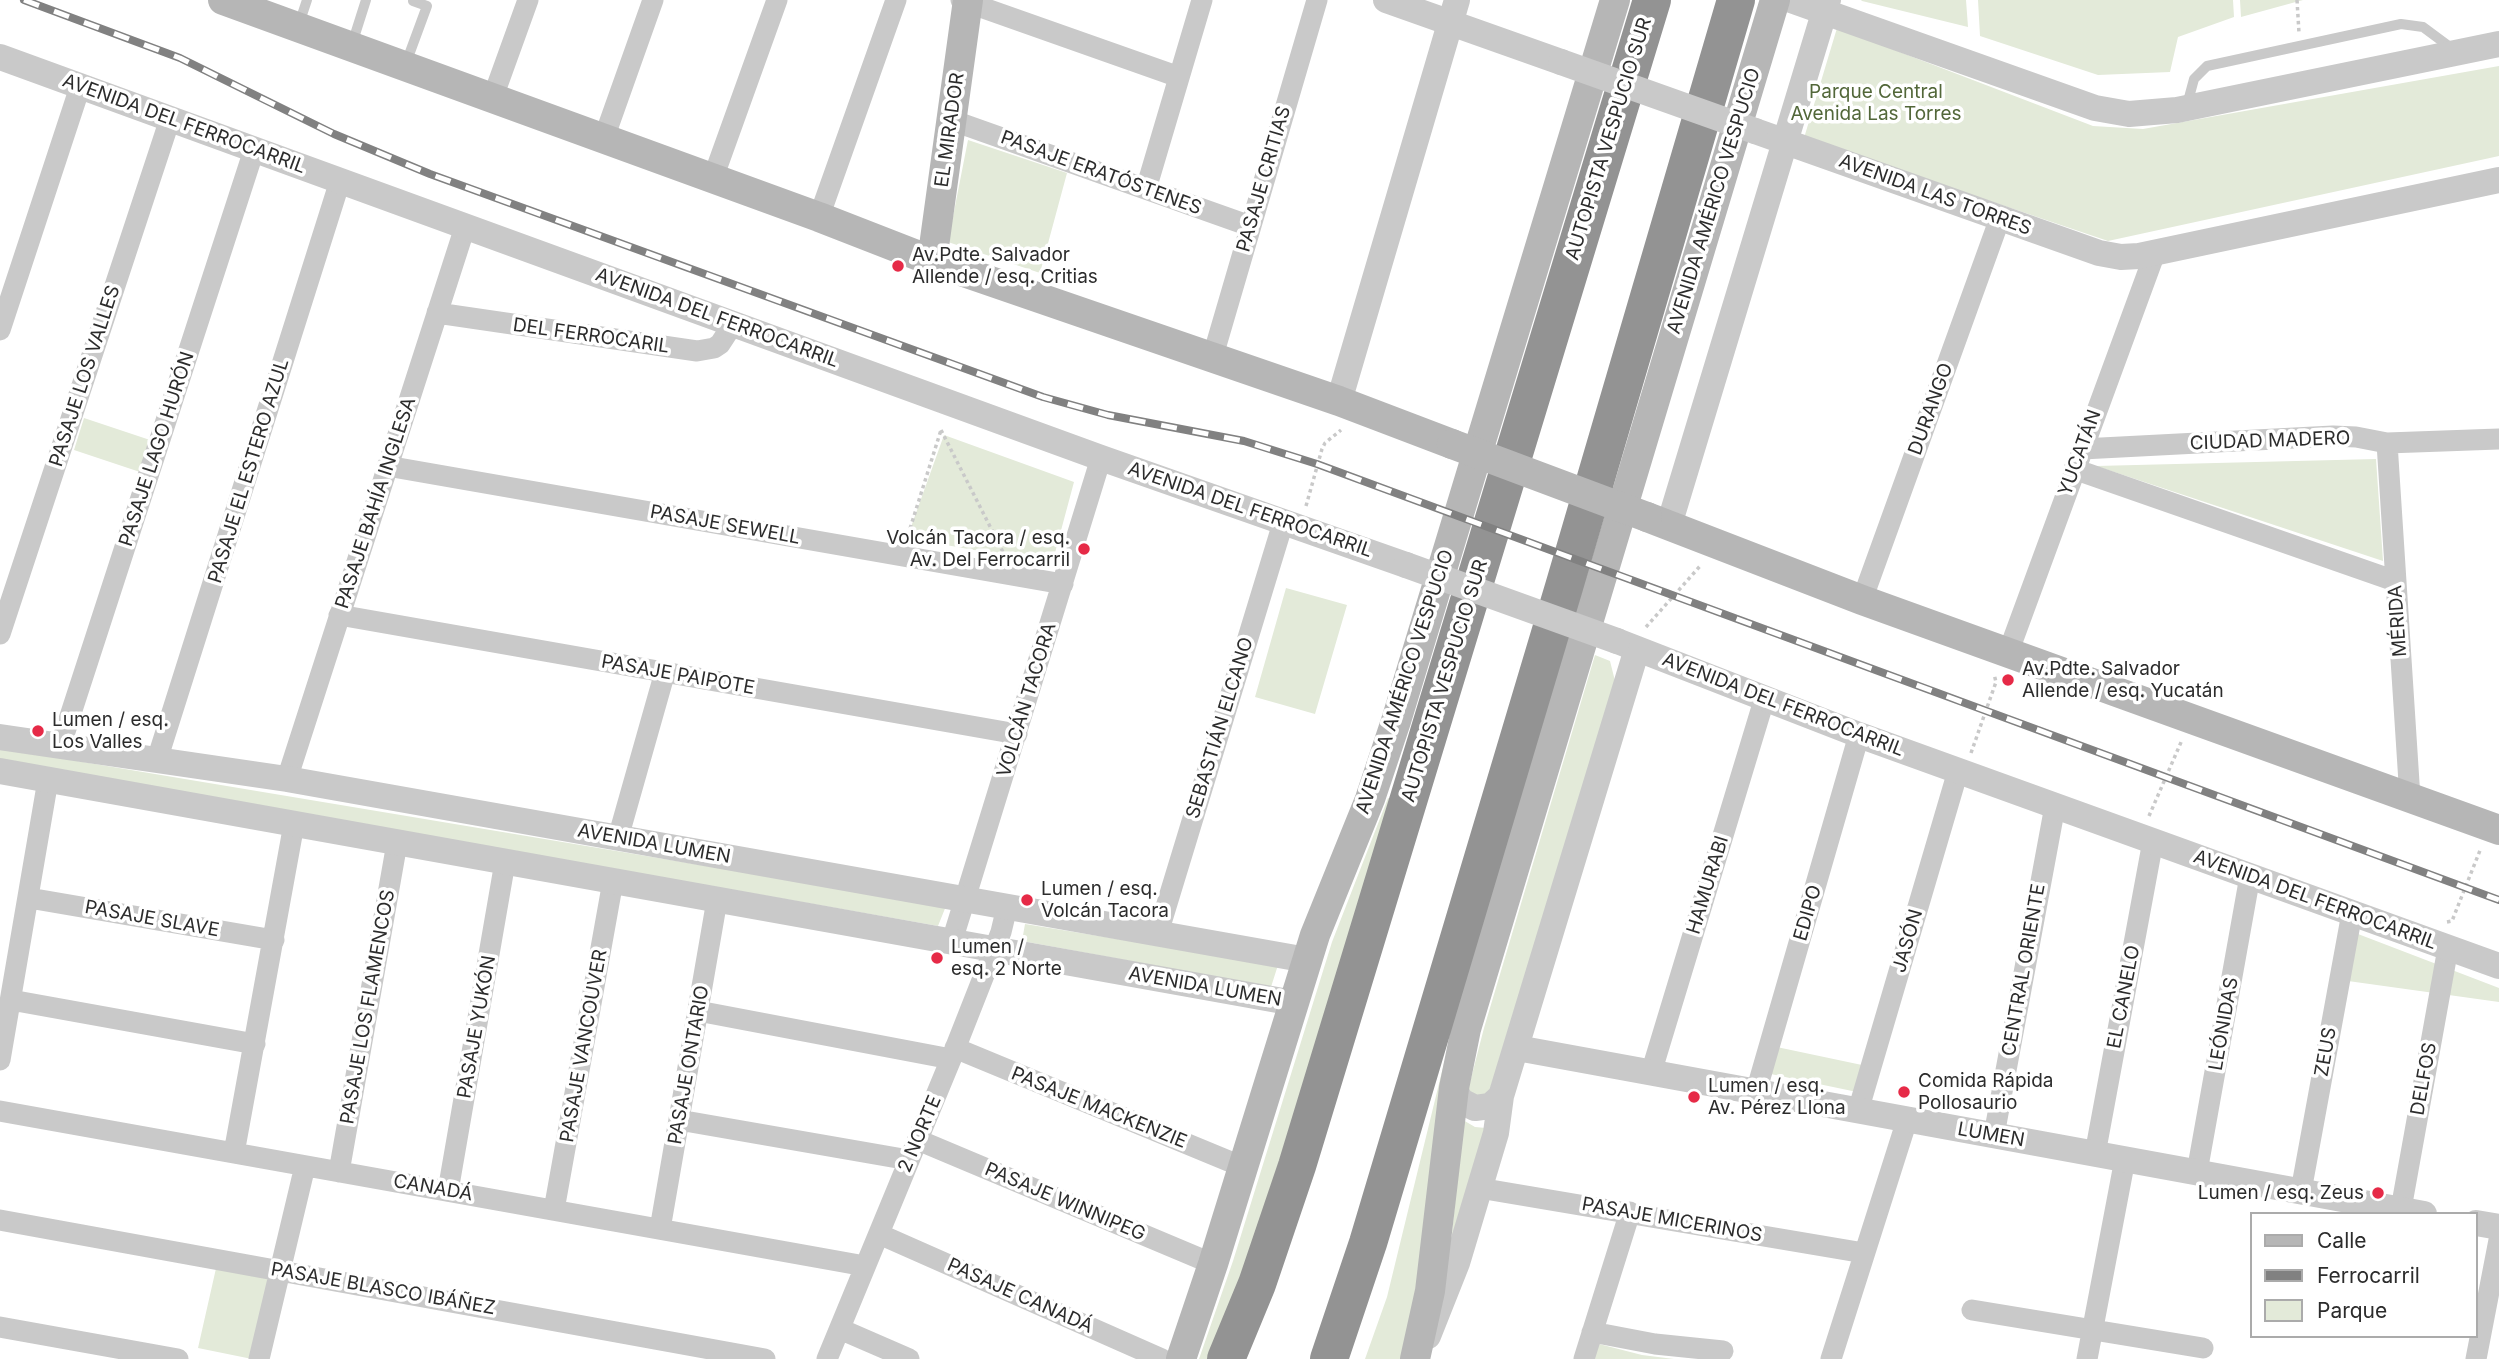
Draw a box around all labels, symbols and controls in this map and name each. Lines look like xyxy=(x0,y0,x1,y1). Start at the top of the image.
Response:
street label: AUTOPISTA VESPUCIO SUR xyxy=(1561,15,1657,263)
street label: AVENIDA AMÉRICO VESPUCIO xyxy=(1663,65,1765,337)
street label: AVENIDA DEL FERROCARRIL xyxy=(59,69,309,179)
street label: EL MIRADOR xyxy=(931,71,969,189)
park label: Parque Central Avenida Las Torres xyxy=(1790,81,1962,125)
street label: PASAJE CRITIAS xyxy=(1232,103,1296,255)
street label: PASAJE ERATÓSTENES xyxy=(998,126,1204,220)
street label: AVENIDA LAS TORRES xyxy=(1836,150,2034,240)
place label: Av.Pdte. Salvador Allende / esq. Critias xyxy=(912,244,1098,288)
marker: Av.Pdte. Salvador Allende / esq. Critias xyxy=(890,258,906,274)
street label: AVENIDA DEL FERROCARRIL xyxy=(592,263,842,373)
street label: PASAJE LOS VALLES xyxy=(45,283,125,469)
street label: DEL FERROCARIL xyxy=(511,314,671,358)
street label: PASAJE LAGO HURÓN xyxy=(115,349,199,549)
street label: PASAJE EL ESTERO AZUL xyxy=(204,356,294,586)
street label: DURANGO xyxy=(1904,360,1958,458)
street label: PASAJE BAHÍA INGLESA xyxy=(331,394,421,612)
street label: YUCATÁN xyxy=(2054,407,2106,499)
street label: CIUDAD MADERO xyxy=(2189,427,2351,455)
street label: AVENIDA DEL FERROCARRIL xyxy=(1125,457,1375,563)
street label: PASAJE SEWELL xyxy=(648,501,802,549)
place label: Volcán Tacora / esq. Av. Del Ferrocarril xyxy=(886,527,1070,571)
marker: Volcán Tacora / esq. Av. Del Ferrocarril xyxy=(1076,541,1092,557)
street label: AVENIDA AMÉRICO VESPUCIO xyxy=(1351,547,1459,817)
street label: AUTOPISTA VESPUCIO SUR xyxy=(1397,557,1493,805)
street label: MÉRIDA xyxy=(2384,584,2412,658)
street label: VOLCÁN TACORA xyxy=(993,620,1061,780)
street label: SEBASTIÁN ELCANO xyxy=(1182,635,1258,821)
street label: AVENIDA DEL FERROCARRIL xyxy=(1659,648,1907,762)
street label: PASAJE PAIPOTE xyxy=(599,650,757,700)
place label: Av.Pdte. Salvador Allende / esq. Yucatán xyxy=(2022,658,2224,702)
marker: Av.Pdte. Salvador Allende / esq. Yucatán xyxy=(2000,672,2016,688)
place label: Lumen / esq. Los Valles xyxy=(52,709,169,753)
marker: Lumen / esq. Los Valles xyxy=(30,723,46,739)
street label: AVENIDA LUMEN xyxy=(576,819,732,869)
street label: HAMURABI xyxy=(1682,833,1734,937)
street label: AVENIDA DEL FERROCARRIL xyxy=(2190,845,2440,955)
place label: Lumen / esq. Volcán Tacora xyxy=(1041,878,1169,922)
street label: CENTRAL ORIENTE xyxy=(1998,882,2050,1058)
street label: EDIPO xyxy=(1789,883,1827,943)
street label: PASAJE LOS FLAMENCOS xyxy=(336,888,400,1126)
marker: Lumen / esq. Volcán Tacora xyxy=(1019,892,1035,908)
street label: PASAJE SLAVE xyxy=(83,896,221,942)
street label: JASÓN xyxy=(1888,907,1928,975)
place label: Lumen / esq. 2 Norte xyxy=(951,936,1062,980)
street label: EL CANELO xyxy=(2103,943,2145,1051)
street label: PASAJE VANCOUVER xyxy=(556,948,612,1144)
marker: Lumen / esq. 2 Norte xyxy=(929,950,945,966)
street label: PASAJE YUKÓN xyxy=(453,954,501,1100)
street label: AVENIDA LUMEN xyxy=(1127,962,1283,1012)
street label: LEÓNIDAS xyxy=(2205,976,2243,1072)
street label: PASAJE ONTARIO xyxy=(664,984,714,1146)
street label: ZEUS xyxy=(2310,1026,2342,1078)
street label: DELFOS xyxy=(2406,1041,2442,1117)
street label: PASAJE MACKENZIE xyxy=(1008,1062,1190,1154)
place label: Comida Rápida Pollosaurio xyxy=(1918,1070,2054,1114)
place label: Lumen / esq. Av. Pérez Llona xyxy=(1708,1075,1846,1119)
marker: Comida Rápida Pollosaurio xyxy=(1896,1084,1912,1100)
marker: Lumen / esq. Av. Pérez Llona xyxy=(1686,1089,1702,1105)
street label: 2 NORTE xyxy=(894,1092,946,1176)
street label: LUMEN xyxy=(1956,1118,2026,1152)
street label: PASAJE WINNIPEG xyxy=(981,1158,1149,1246)
street label: CANADÁ xyxy=(392,1170,474,1206)
place label: Lumen / esq. Zeus xyxy=(2198,1182,2364,1204)
marker: Lumen / esq. Zeus xyxy=(2370,1185,2386,1201)
street label: PASAJE MICERINOS xyxy=(1580,1193,1764,1247)
legend xyxy=(2250,1212,2478,1338)
text: Calle xyxy=(2317,1228,2367,1253)
street label: PASAJE CANADÁ xyxy=(944,1254,1096,1338)
street label: PASAJE BLASCO IBÁÑEZ xyxy=(269,1258,497,1320)
text: Ferrocarril xyxy=(2317,1263,2420,1288)
text: Parque xyxy=(2317,1298,2387,1323)

